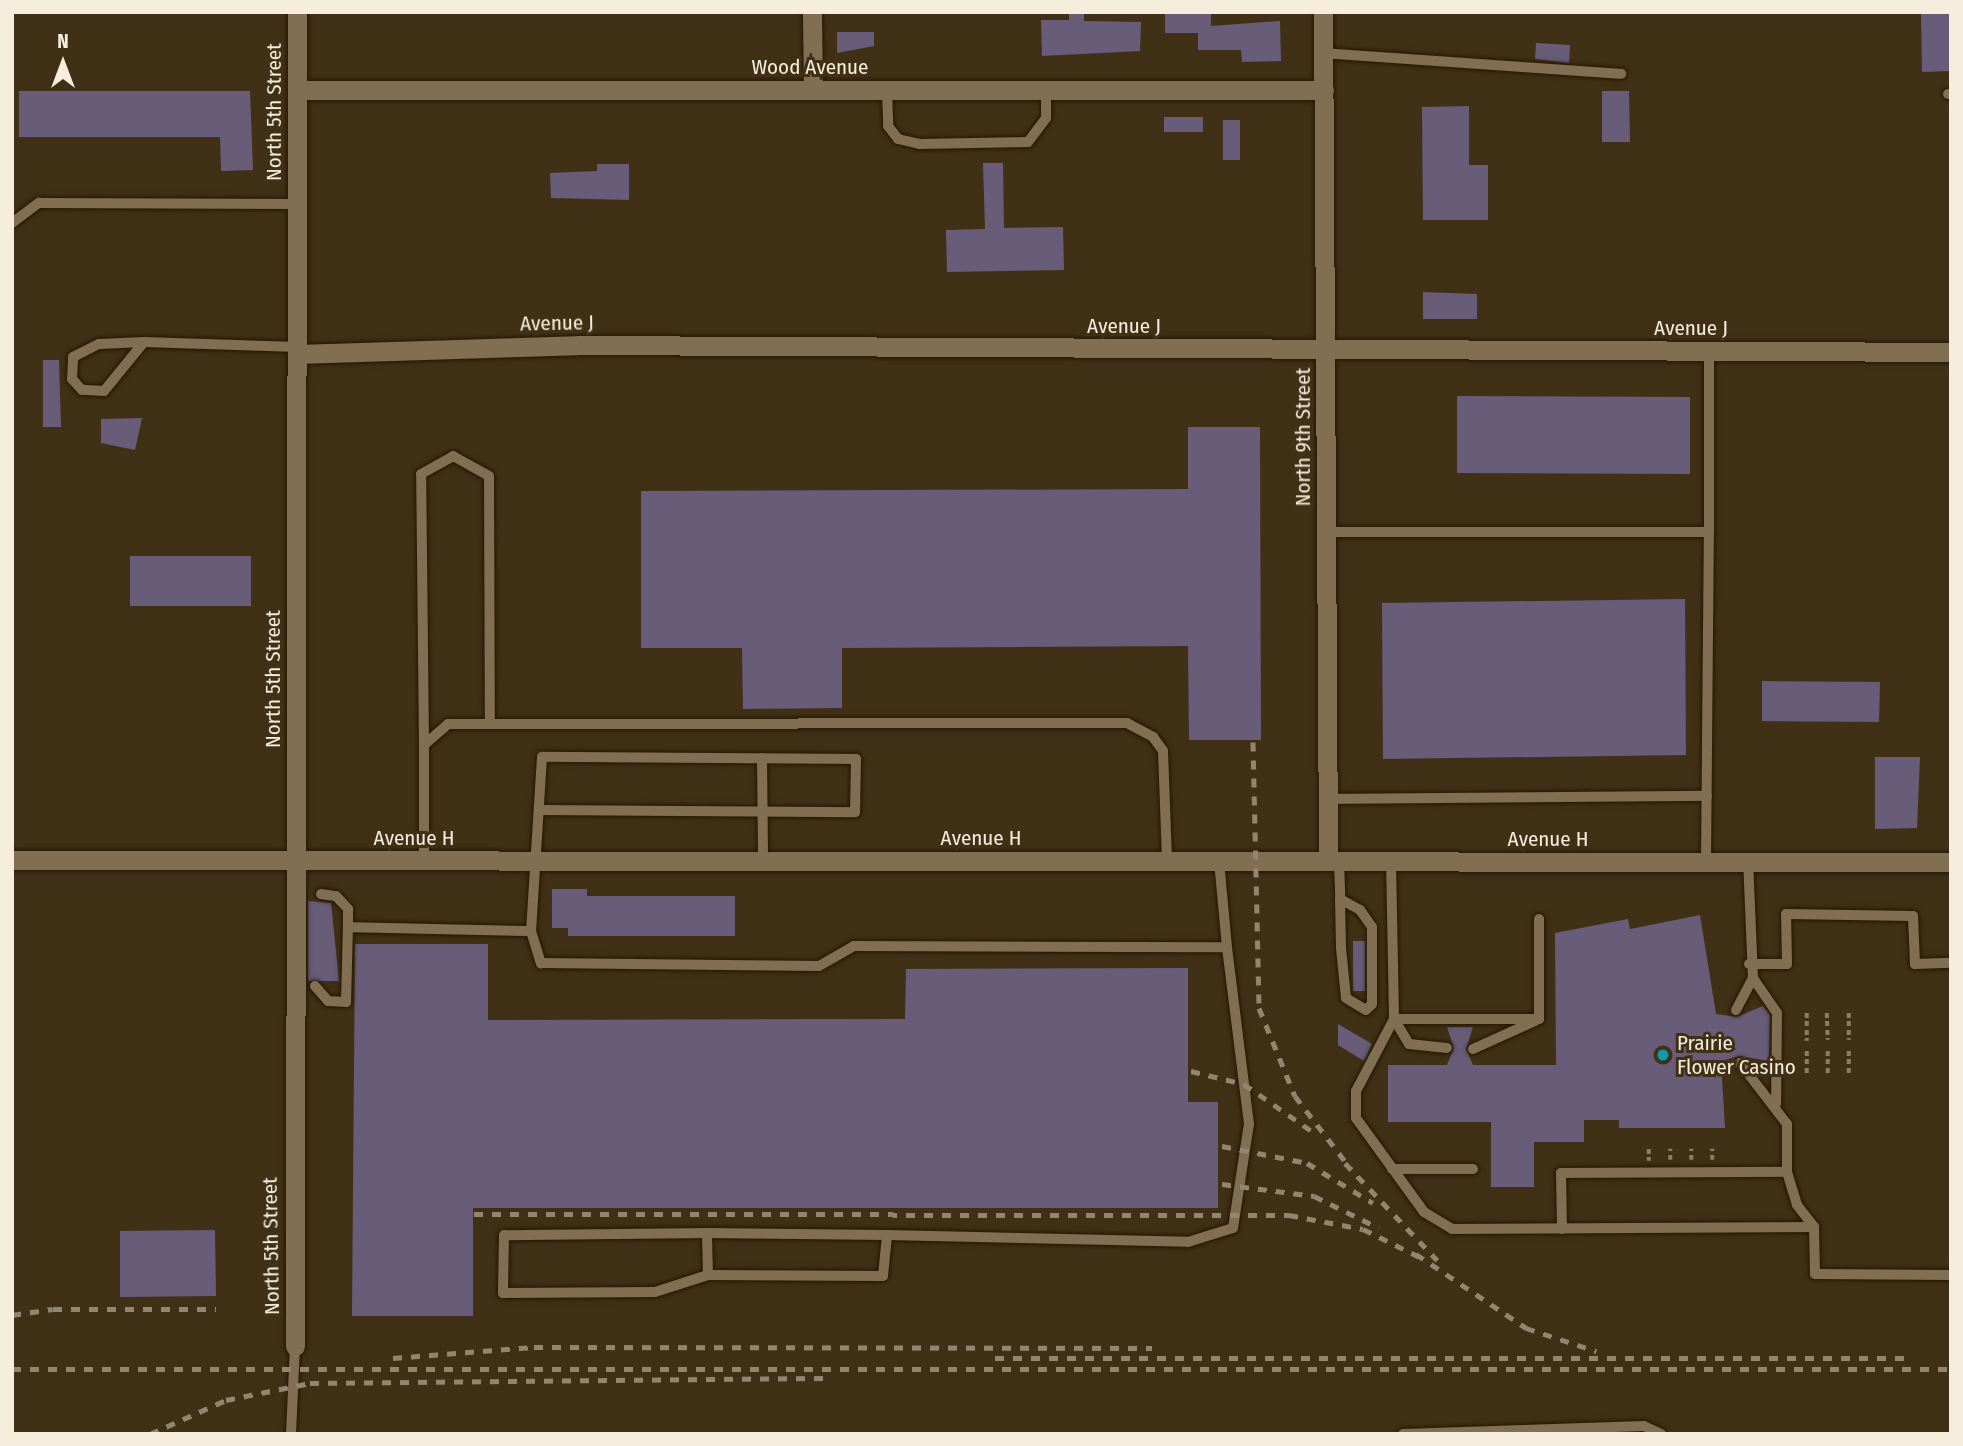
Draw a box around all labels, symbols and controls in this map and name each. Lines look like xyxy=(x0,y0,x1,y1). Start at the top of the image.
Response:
north arrow xyxy=(28,28,98,98)
text: N xyxy=(57,30,69,53)
street label: North 5th Street xyxy=(261,43,287,181)
street label: Wood Avenue xyxy=(752,54,868,80)
street label: Avenue J xyxy=(520,310,594,336)
street label: Avenue J xyxy=(1087,313,1161,339)
street label: Avenue J xyxy=(1654,315,1728,341)
street label: North 9th Street xyxy=(1290,368,1316,506)
street label: North 5th Street xyxy=(260,610,286,748)
street label: Avenue H xyxy=(374,825,454,851)
street label: Avenue H xyxy=(941,825,1021,851)
street label: Avenue H xyxy=(1508,826,1588,852)
place label: Prairie Flower Casino xyxy=(1677,1030,1796,1080)
marker: Prairie Flower Casino xyxy=(1655,1047,1671,1063)
street label: North 5th Street xyxy=(257,1177,285,1315)

